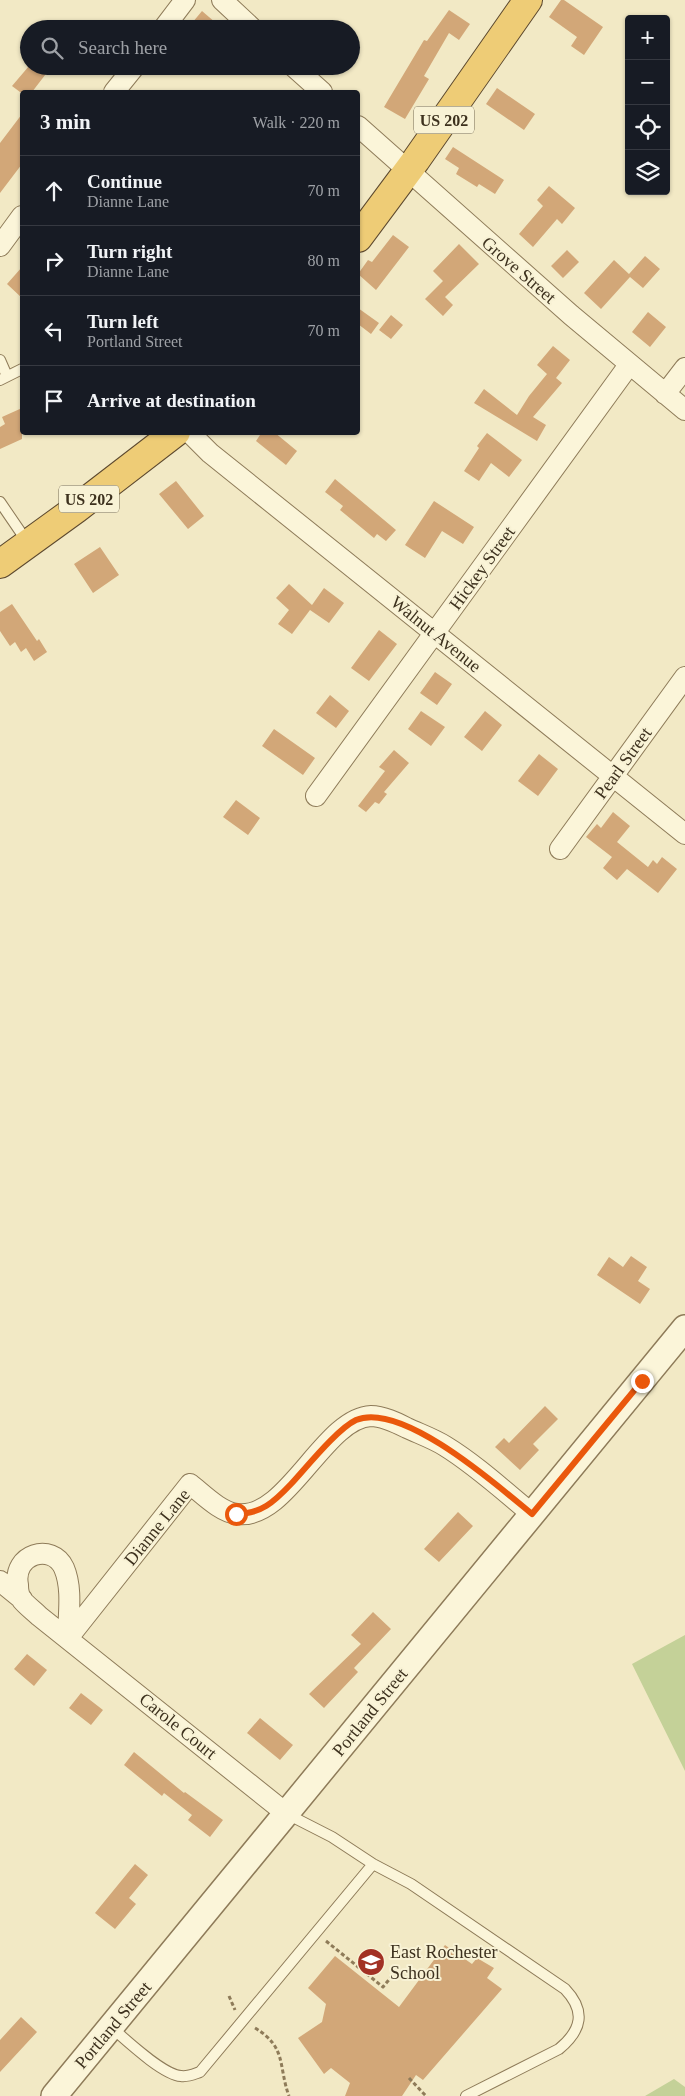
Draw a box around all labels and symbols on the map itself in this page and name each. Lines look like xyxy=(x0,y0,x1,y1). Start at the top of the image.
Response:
road number: US 202 xyxy=(414,106,474,134)
street label: Grove Street xyxy=(478,232,560,308)
road number: US 202 xyxy=(59,486,119,512)
street label: Hickey Street xyxy=(445,522,519,614)
street label: Walnut Avenue xyxy=(387,592,485,676)
street label: Pearl Street xyxy=(590,723,656,803)
route end xyxy=(631,1370,654,1393)
street label: Dianne Lane xyxy=(120,1485,194,1569)
route start xyxy=(225,1503,248,1526)
street label: Portland Street xyxy=(328,1664,412,1760)
street label: Carole Court xyxy=(135,1689,221,1763)
place label: East Rochester School xyxy=(390,1942,497,1983)
school or university icon: East Rochester School xyxy=(356,1947,386,1977)
street label: Portland Street xyxy=(71,1977,155,2073)

